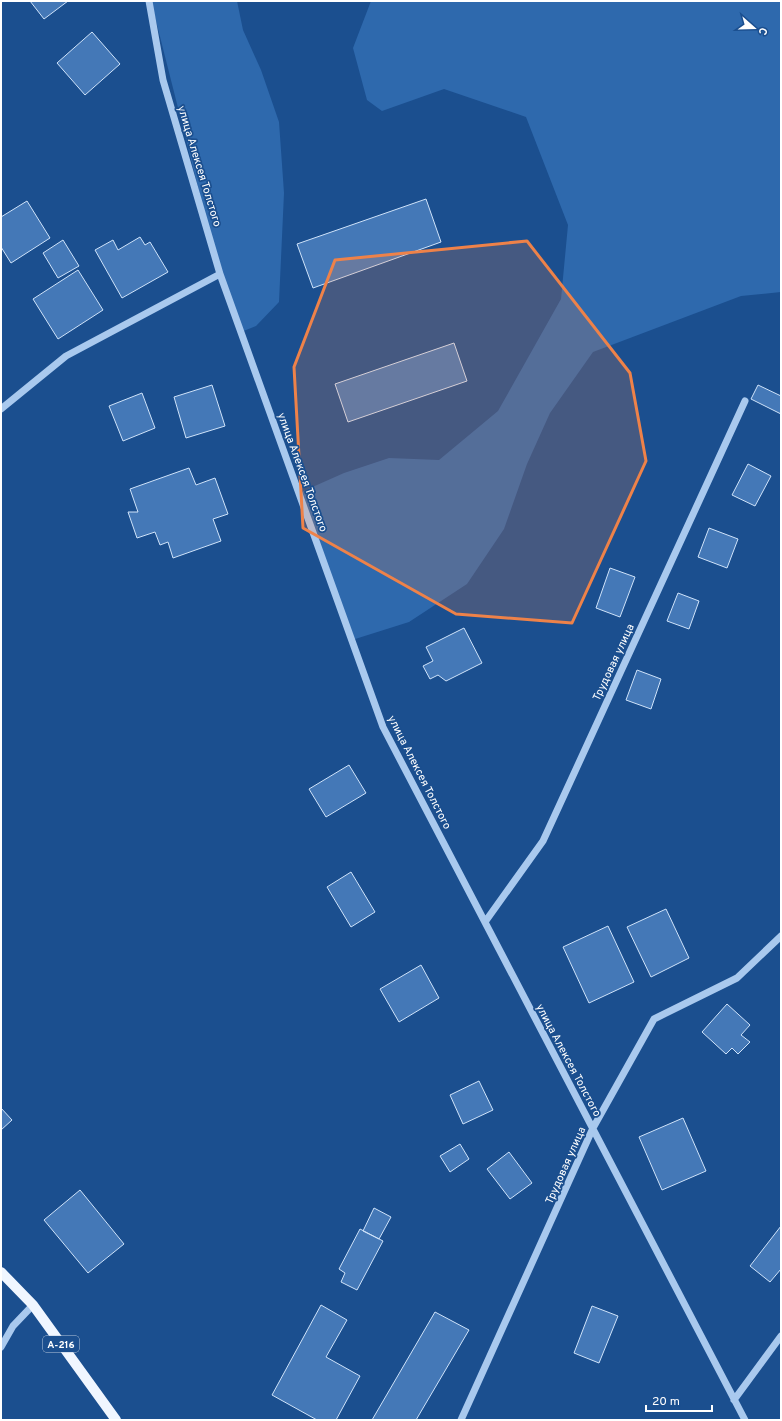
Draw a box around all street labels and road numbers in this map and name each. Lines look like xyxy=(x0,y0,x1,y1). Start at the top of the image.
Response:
street label: улица Алексея Толстого xyxy=(174,104,224,229)
street label: улица Алексея Толстого xyxy=(274,411,330,534)
street label: Трудовая улица xyxy=(590,622,638,703)
street label: улица Алексея Толстого xyxy=(384,713,454,832)
street label: улица Алексея Толстого xyxy=(532,1002,604,1119)
street label: Трудовая улица xyxy=(543,1124,589,1206)
road number: А-216 xyxy=(43,1336,79,1352)

